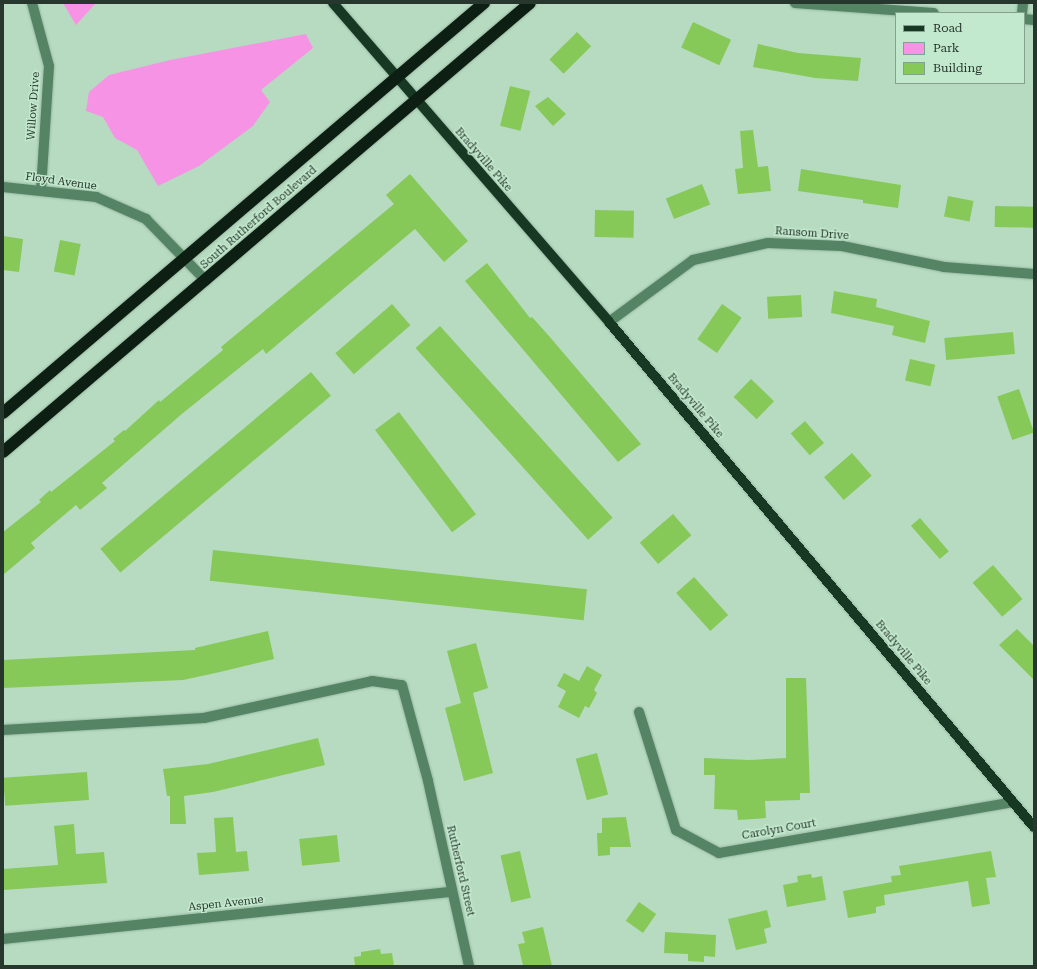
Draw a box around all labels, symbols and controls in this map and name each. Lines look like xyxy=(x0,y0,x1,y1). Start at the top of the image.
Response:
legend xyxy=(895,12,1025,84)
text: Road xyxy=(933,21,962,35)
text: Park xyxy=(933,41,959,55)
text: Building xyxy=(933,61,982,75)
street label: Willow Drive xyxy=(25,71,43,141)
street label: Bradyville Pike xyxy=(452,125,514,195)
street label: South Rutherford Boulevard xyxy=(198,164,320,272)
street label: Floyd Avenue xyxy=(24,170,98,194)
street label: Ransom Drive xyxy=(775,225,849,243)
street label: Bradyville Pike xyxy=(664,371,726,441)
street label: Bradyville Pike xyxy=(872,618,934,688)
street label: Carolyn Court xyxy=(741,817,817,843)
street label: Rutherford Street xyxy=(443,824,477,918)
street label: Aspen Avenue xyxy=(188,893,264,915)

